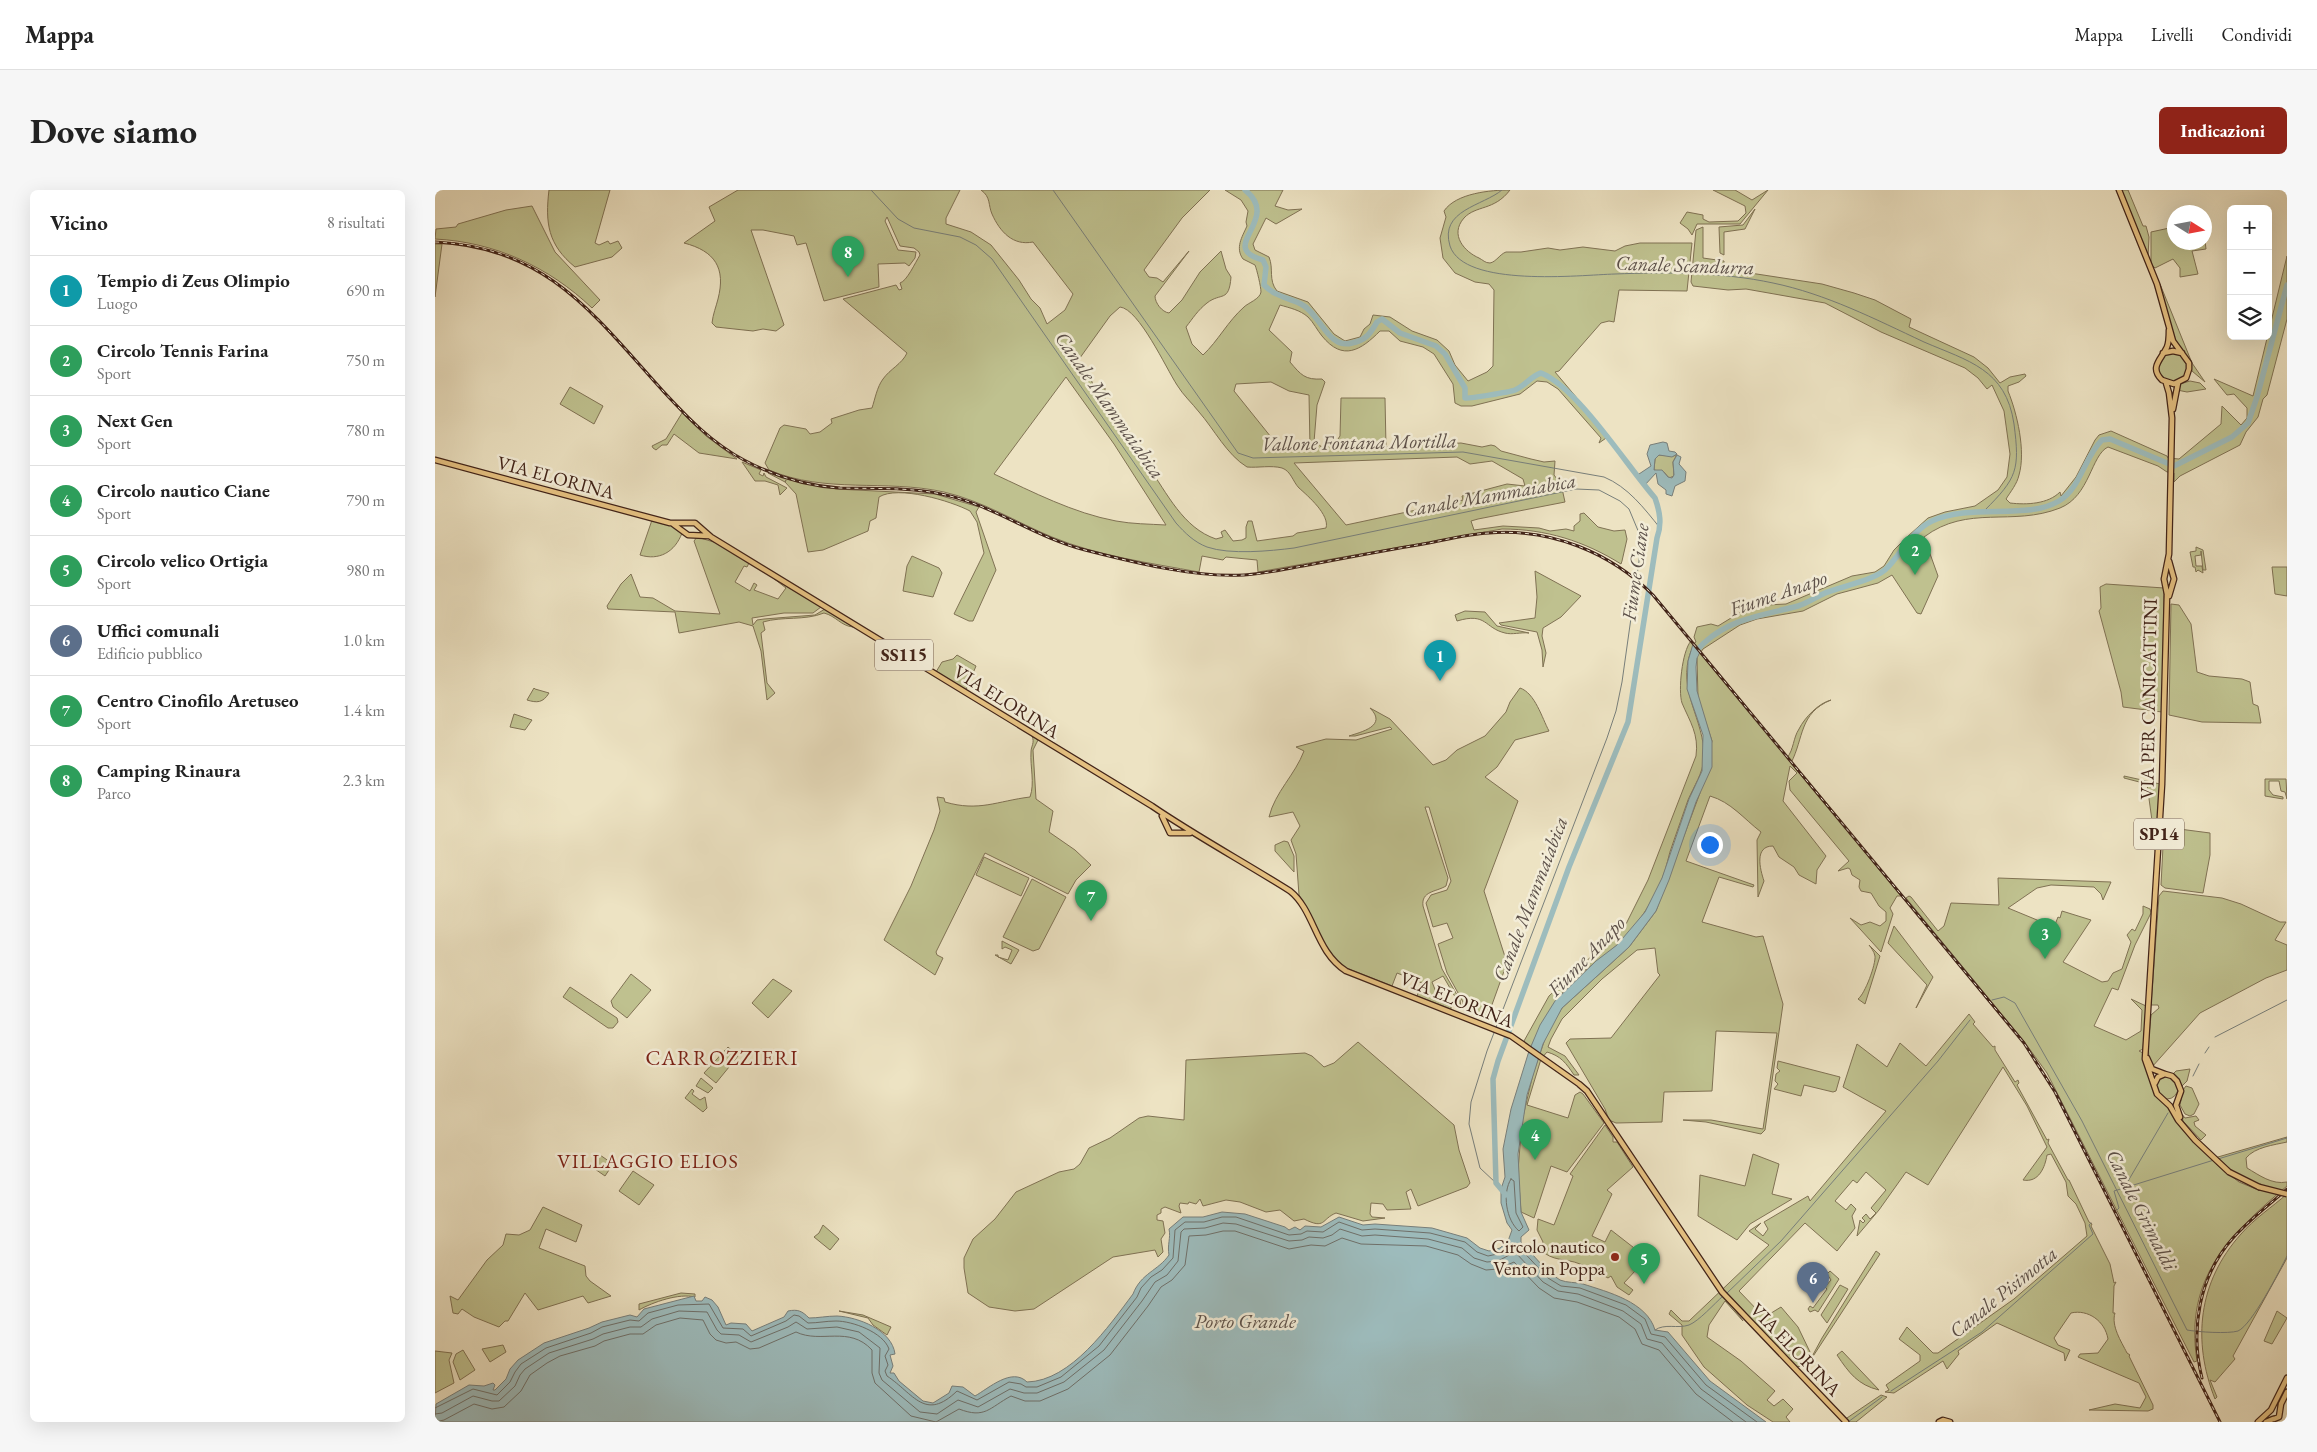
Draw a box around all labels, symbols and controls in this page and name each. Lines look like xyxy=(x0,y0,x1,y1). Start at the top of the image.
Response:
text: Mappa xyxy=(25,19,94,50)
text: Mappa xyxy=(2074,23,2123,46)
text: Livelli xyxy=(2151,23,2193,46)
text: Condividi xyxy=(2221,23,2292,46)
button: Indicazioni xyxy=(2159,107,2287,154)
text: Dove siamo xyxy=(30,108,197,153)
north arrow xyxy=(2167,205,2212,250)
map controls xyxy=(2227,205,2272,340)
button: + xyxy=(2227,205,2272,250)
text: Vicino xyxy=(50,209,108,236)
text: 8 risultati xyxy=(327,212,385,233)
pin: 8 xyxy=(832,236,864,277)
water label: Canale Scandurra xyxy=(1615,250,1755,280)
button: − xyxy=(2227,250,2272,295)
text: Tempio di Zeus Olimpio xyxy=(97,268,290,293)
text: 1 xyxy=(62,280,70,301)
text: 690 m xyxy=(346,280,385,301)
text: Luogo xyxy=(97,293,138,314)
button: layers xyxy=(2227,295,2272,340)
water label: Canale Mammaiabica xyxy=(1049,326,1171,484)
text: Circolo Tennis Farina xyxy=(97,338,268,363)
text: 2 xyxy=(62,350,70,371)
text: 750 m xyxy=(346,350,385,371)
text: Sport xyxy=(97,363,131,384)
text: Next Gen xyxy=(97,408,173,433)
text: 3 xyxy=(62,420,70,441)
text: 780 m xyxy=(346,420,385,441)
water label: Vallone Fontana Mortilla xyxy=(1261,427,1457,457)
text: Sport xyxy=(97,433,131,454)
street label: VIA ELORINA xyxy=(494,450,618,505)
water label: Canale Mammaiabica xyxy=(1402,467,1578,523)
text: Circolo nautico Ciane xyxy=(97,478,270,503)
text: 4 xyxy=(62,490,70,511)
text: 790 m xyxy=(346,490,385,511)
text: Sport xyxy=(97,503,131,524)
water label: Fiume Ciane xyxy=(1615,522,1655,623)
pin: 2 xyxy=(1899,534,1931,575)
text: Circolo velico Ortigia xyxy=(97,548,268,573)
text: 5 xyxy=(62,560,70,581)
text: 980 m xyxy=(346,560,385,581)
water label: Fiume Anapo xyxy=(1725,564,1831,622)
text: Sport xyxy=(97,573,131,594)
street label: VIA PER CANICATTINI xyxy=(2134,598,2163,800)
text: Uffici comunali xyxy=(97,618,219,643)
text: 6 xyxy=(62,630,70,651)
text: 1.0 km xyxy=(343,630,385,651)
road number: SS115 xyxy=(875,640,933,670)
pin: 1 xyxy=(1424,640,1456,681)
text: Edificio pubblico xyxy=(97,643,202,664)
street label: VIA ELORINA xyxy=(949,659,1065,744)
text: Centro Cinofilo Aretuseo xyxy=(97,688,299,713)
text: 7 xyxy=(62,700,70,721)
text: 1.4 km xyxy=(343,700,385,721)
text: Sport xyxy=(97,713,131,734)
text: Camping Rinaura xyxy=(97,758,241,783)
text: 8 xyxy=(62,770,70,791)
text: 2.3 km xyxy=(343,770,385,791)
text: Parco xyxy=(97,783,131,804)
water label: Canale Mammaiabica xyxy=(1487,813,1573,985)
road number: SP14 xyxy=(2134,819,2184,850)
your location xyxy=(1697,832,1723,858)
pin: 7 xyxy=(1075,880,1107,921)
water label: Fiume Anapo xyxy=(1541,910,1631,1002)
pin: 3 xyxy=(2029,918,2061,959)
street label: VIA ELORINA xyxy=(1396,965,1518,1034)
district label: CARROZZIERI xyxy=(646,1044,798,1071)
pin: 4 xyxy=(1519,1119,1551,1160)
water label: Canale Grimaldi xyxy=(2100,1145,2184,1276)
district label: VILLAGGIO ELIOS xyxy=(557,1148,739,1174)
place label: Circolo nautico Vento in Poppa xyxy=(1491,1234,1605,1281)
water label: Canale Pisimotta xyxy=(1944,1240,2062,1344)
pin: 5 xyxy=(1628,1243,1660,1284)
marker: Circolo nautico Vento in Poppa xyxy=(1609,1251,1621,1263)
pin: 6 xyxy=(1797,1262,1829,1303)
street label: VIA ELORINA xyxy=(1745,1297,1847,1402)
water label: Porto Grande xyxy=(1194,1308,1296,1334)

